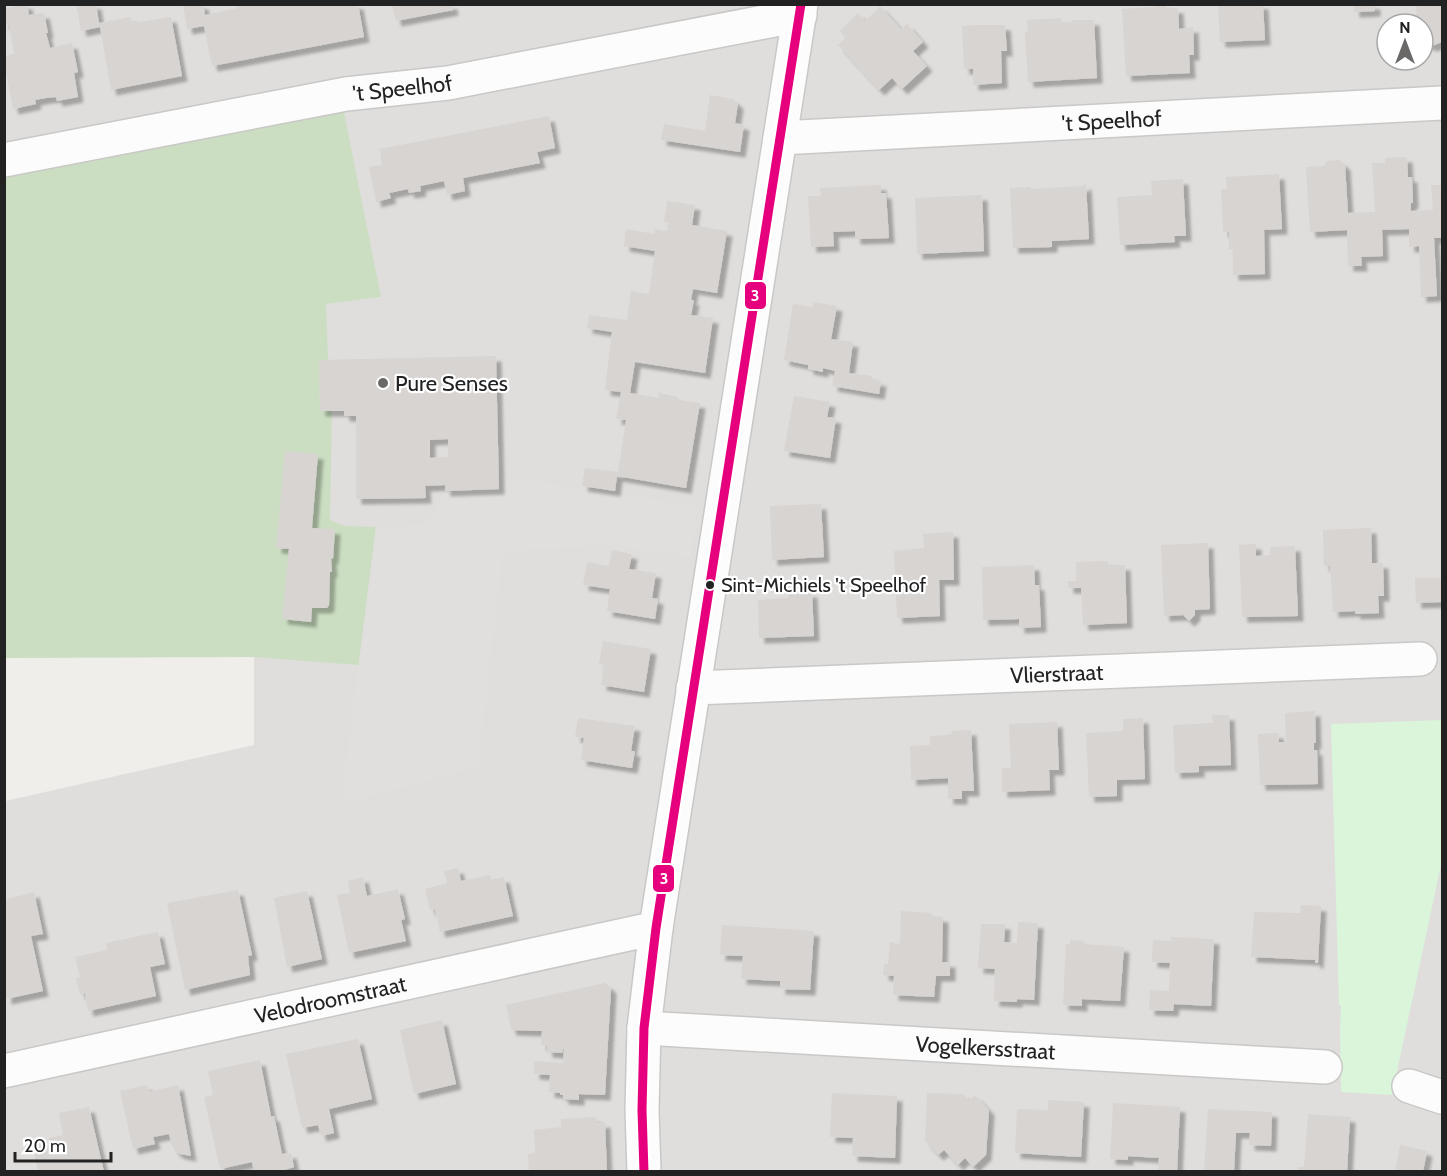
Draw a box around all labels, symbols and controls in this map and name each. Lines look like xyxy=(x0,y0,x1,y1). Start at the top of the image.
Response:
north arrow xyxy=(1375,12,1435,72)
text: N xyxy=(1399,18,1411,37)
street label: 't Speelhof xyxy=(351,69,455,107)
street label: 't Speelhof xyxy=(1061,104,1162,137)
line badge: 3 xyxy=(744,281,767,310)
text: 3 xyxy=(751,286,759,305)
place label: Pure Senses xyxy=(395,370,508,397)
marker: Pure Senses xyxy=(376,376,390,390)
place label: Sint-Michiels 't Speelhof xyxy=(721,573,927,597)
marker: Sint-Michiels 't Speelhof xyxy=(704,579,716,591)
street label: Vlierstraat xyxy=(1010,658,1104,689)
line badge: 3 xyxy=(652,864,675,893)
text: 3 xyxy=(660,869,668,888)
street label: Velodroomstraat xyxy=(252,970,409,1029)
street label: Vogelkersstraat xyxy=(915,1030,1057,1065)
scale bar xyxy=(15,1125,111,1163)
text: 20 m xyxy=(24,1135,66,1157)

